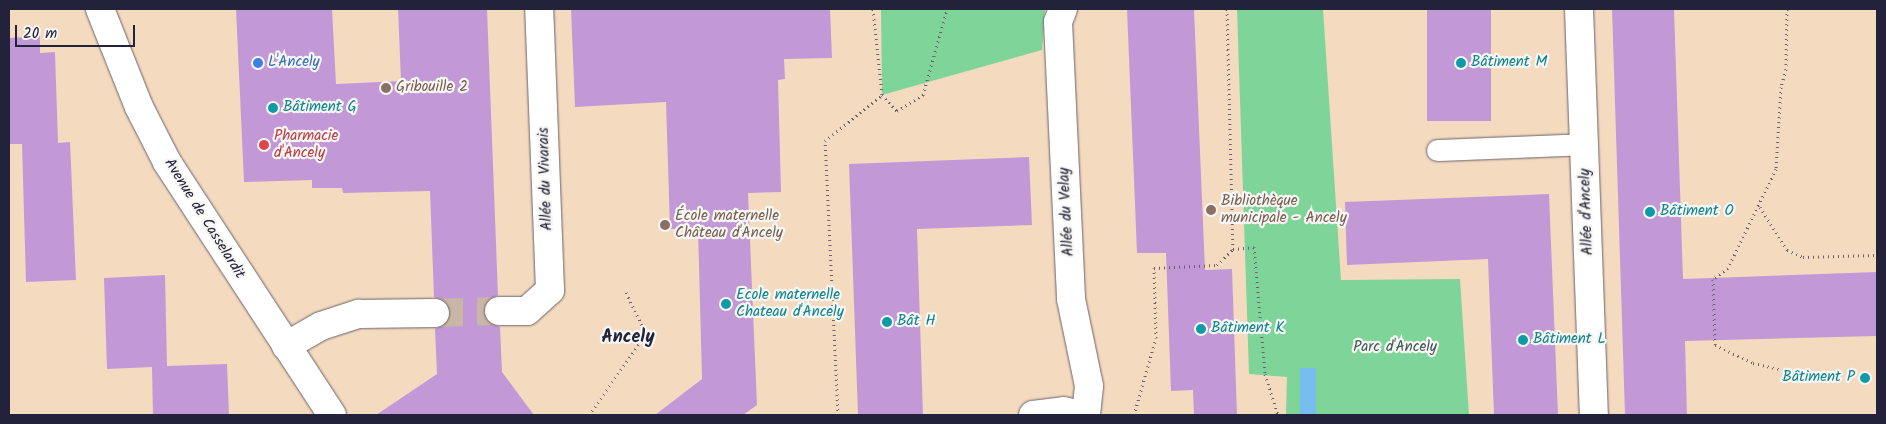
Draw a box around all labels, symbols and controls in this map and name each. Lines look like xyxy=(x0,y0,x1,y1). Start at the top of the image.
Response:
scale bar xyxy=(18,15,138,47)
text: 20 m xyxy=(23,22,57,46)
place label: L'Ancely xyxy=(268,54,320,72)
place label: Bâtiment M xyxy=(1471,54,1547,72)
marker: L'Ancely xyxy=(252,57,264,69)
marker: Bâtiment M xyxy=(1455,57,1467,69)
place label: Gribouille 2 xyxy=(396,79,468,97)
marker: Gribouille 2 xyxy=(380,82,392,94)
place label: Bâtiment G xyxy=(283,99,357,117)
marker: Bâtiment G xyxy=(267,102,279,114)
place label: Pharmacie d'Ancely xyxy=(274,127,338,162)
street label: Allée du Vivarais xyxy=(535,127,557,231)
marker: Pharmacie d'Ancely xyxy=(258,139,270,151)
street label: Avenue de Casselardit xyxy=(160,155,248,283)
street label: Allée du Velay xyxy=(1056,167,1078,257)
street label: Allée d'Ancely xyxy=(1576,168,1598,256)
place label: Bibliothèque municipale - Ancely xyxy=(1221,192,1347,227)
place label: Bâtiment O xyxy=(1660,203,1734,221)
marker: Bibliothèque municipale - Ancely xyxy=(1205,204,1217,216)
marker: Bâtiment O xyxy=(1644,206,1656,218)
place label: École maternelle Château d'Ancely xyxy=(675,207,783,242)
marker: École maternelle Château d'Ancely xyxy=(659,219,671,231)
place label: Ecole maternelle Chateau d'Ancely xyxy=(736,286,844,321)
marker: Ecole maternelle Chateau d'Ancely xyxy=(720,298,732,310)
place label: Bât H xyxy=(897,313,936,331)
marker: Bât H xyxy=(881,316,893,328)
place label: Bâtiment K xyxy=(1211,320,1284,338)
marker: Bâtiment K xyxy=(1195,323,1207,335)
district label: Ancely xyxy=(601,327,655,349)
place label: Bâtiment L xyxy=(1533,331,1606,349)
marker: Bâtiment L xyxy=(1517,334,1529,346)
park label: Parc d'Ancely xyxy=(1353,339,1437,357)
place label: Bâtiment P xyxy=(1782,369,1855,387)
marker: Bâtiment P xyxy=(1859,372,1871,384)

